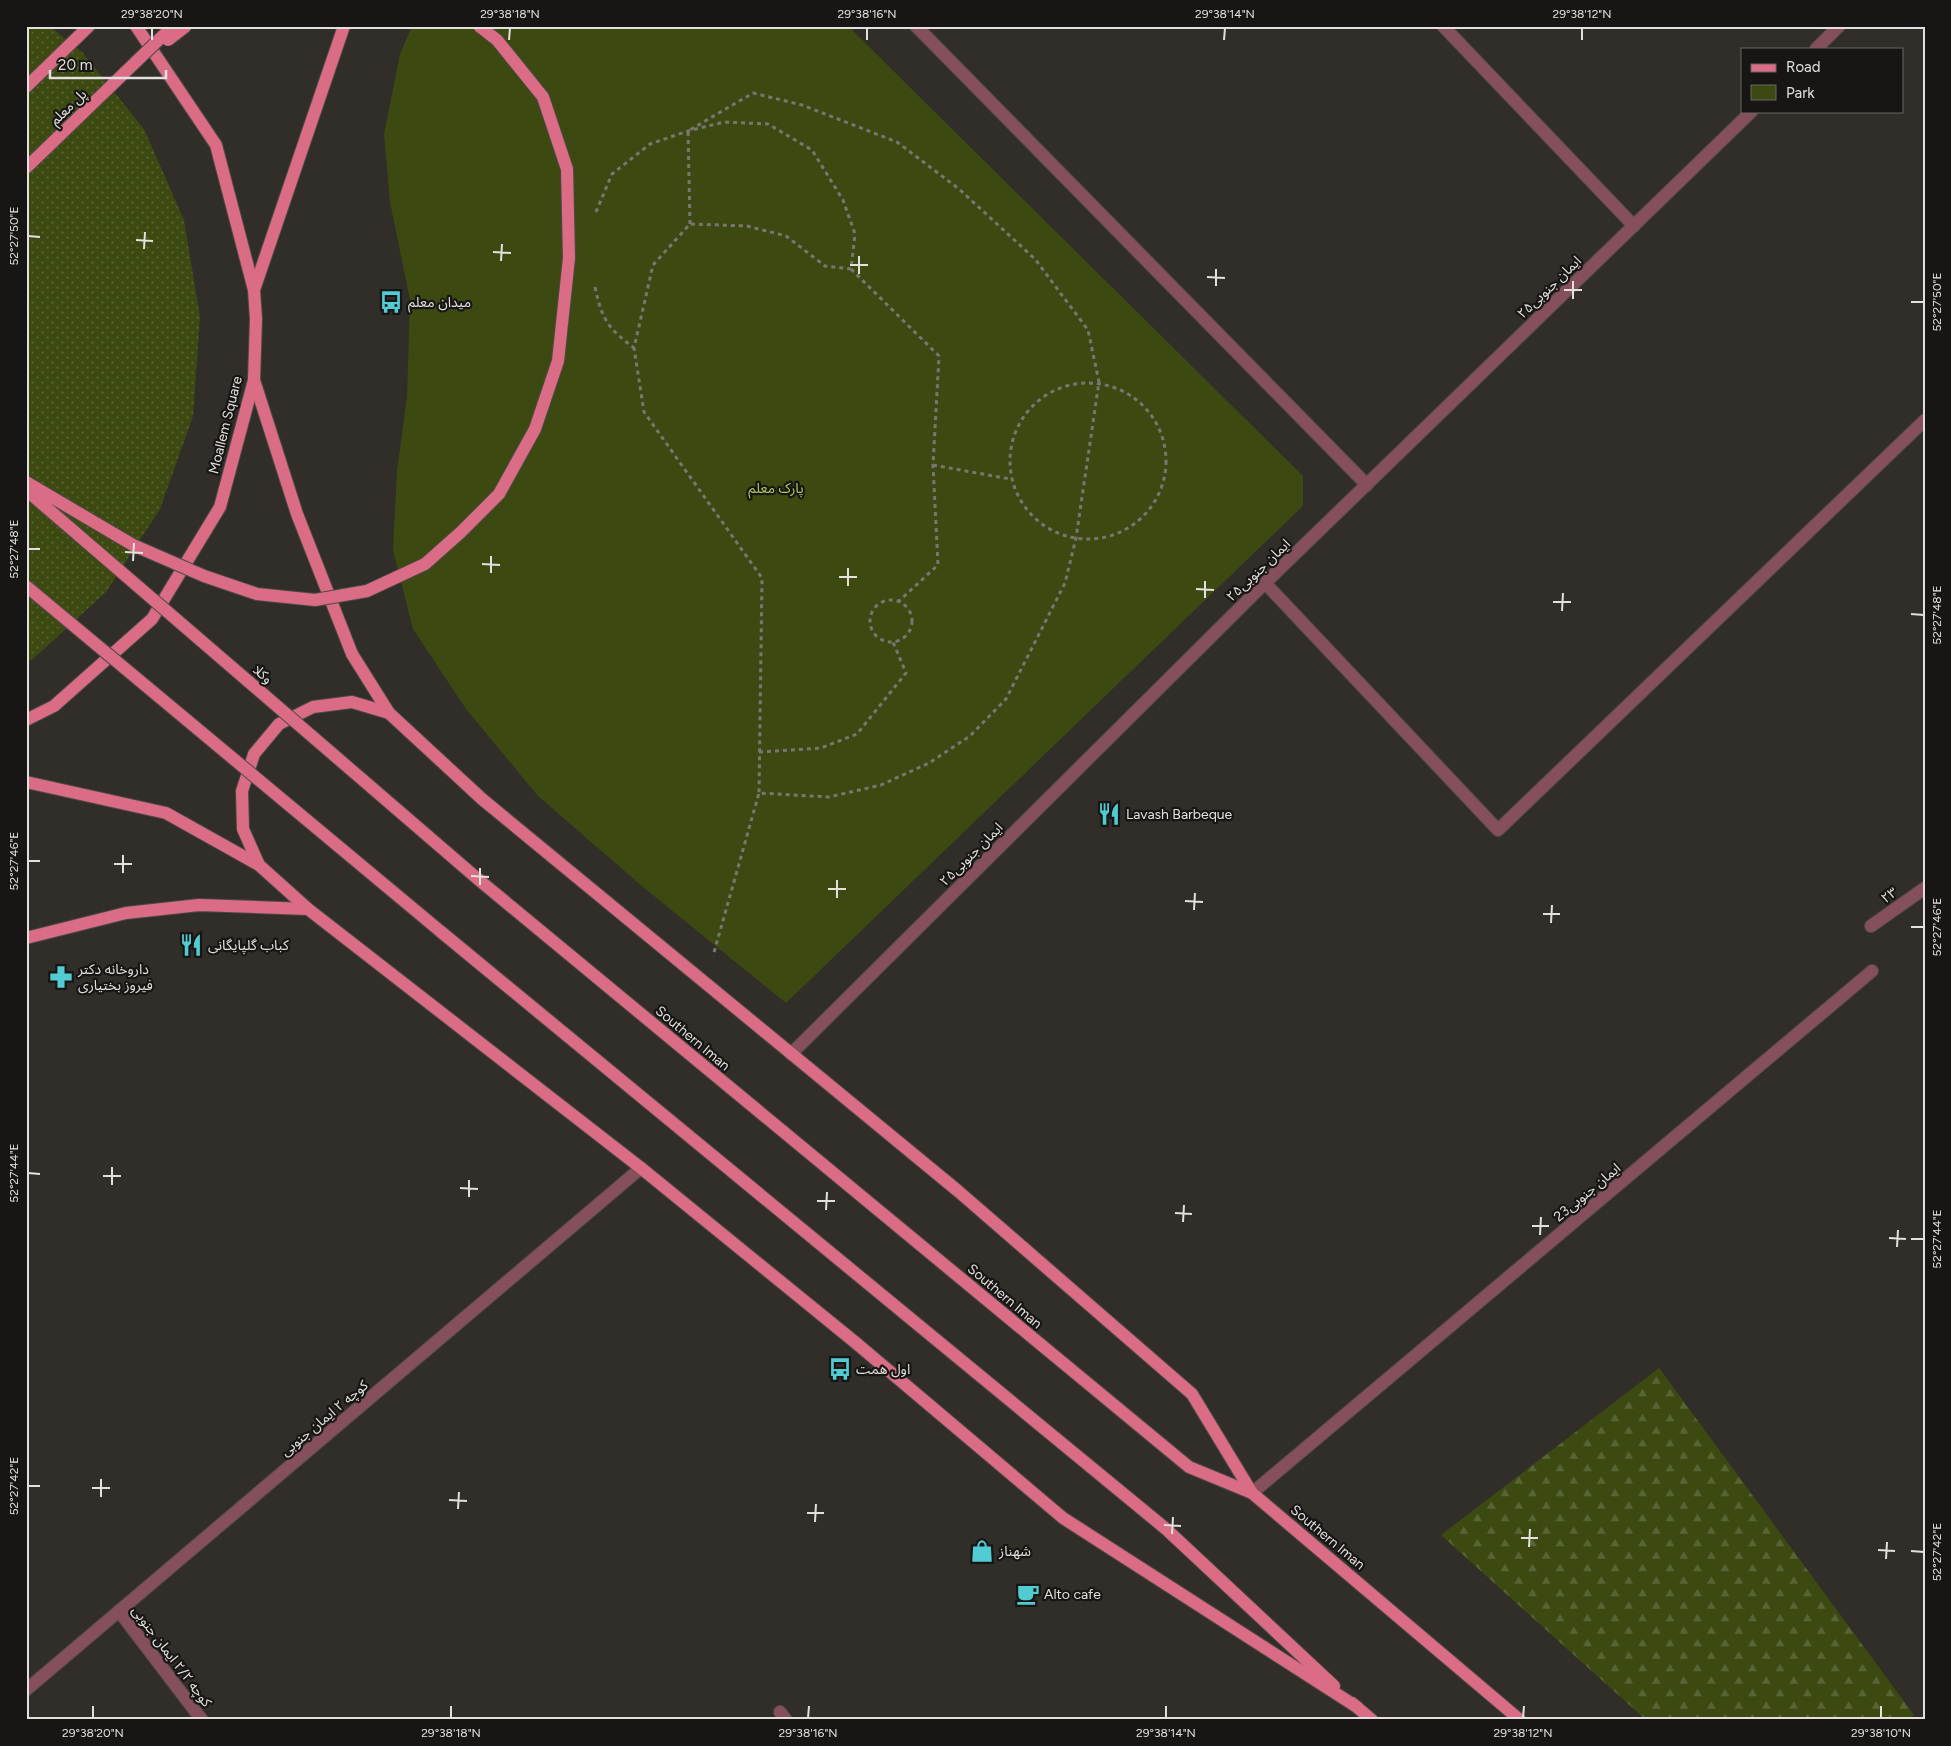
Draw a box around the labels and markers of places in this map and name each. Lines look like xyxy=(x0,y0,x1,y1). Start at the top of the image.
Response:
bus stop icon: میدان معلم xyxy=(378,289,404,315)
place label: میدان معلم xyxy=(408,294,471,313)
restaurant icon: Lavash Barbeque xyxy=(1096,801,1122,827)
place label: Lavash Barbeque xyxy=(1126,806,1233,823)
restaurant icon: کباب گلپایگانی xyxy=(178,932,204,958)
place label: کباب گلپایگانی xyxy=(208,937,289,955)
place label: داروخانه دکتر فیروز بختیاری xyxy=(77,961,153,994)
pharmacy icon: داروخانه دکتر فیروز بختیاری xyxy=(48,964,74,990)
bus stop icon: اول همت xyxy=(827,1356,853,1382)
place label: اول همت xyxy=(856,1361,910,1378)
shop icon: شهناز xyxy=(969,1538,995,1564)
place label: شهناز xyxy=(998,1543,1031,1560)
cafe icon: Alto cafe xyxy=(1015,1581,1041,1607)
place label: Alto cafe xyxy=(1044,1586,1101,1603)

